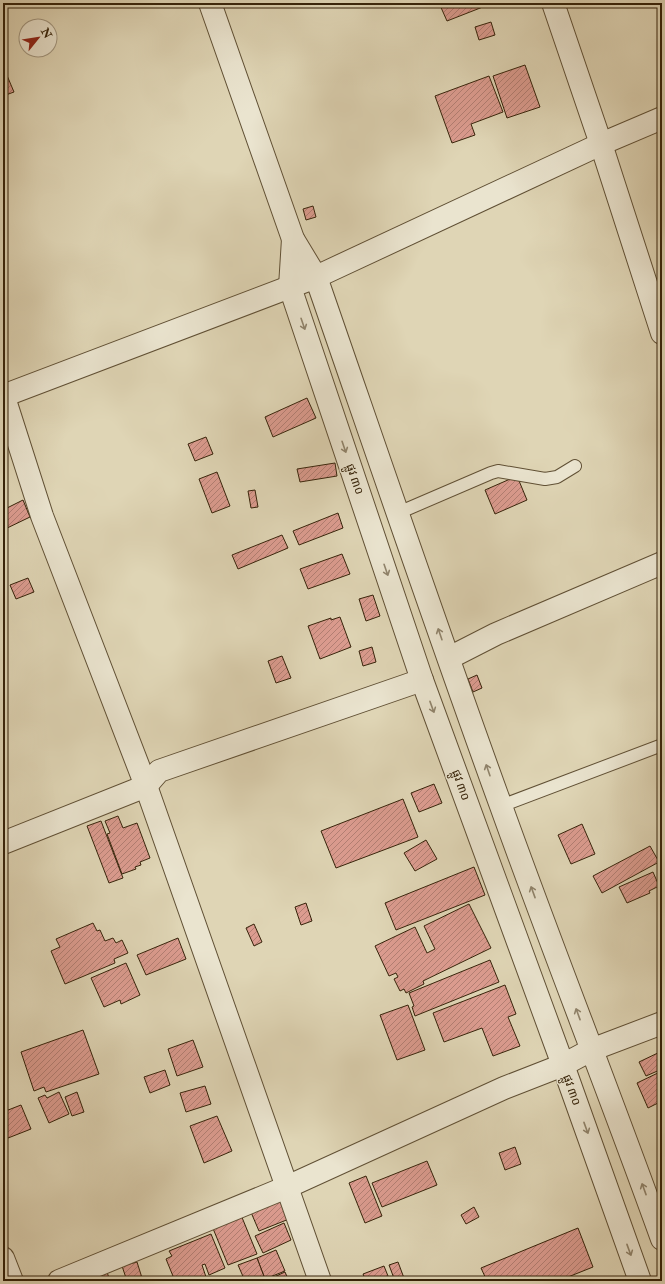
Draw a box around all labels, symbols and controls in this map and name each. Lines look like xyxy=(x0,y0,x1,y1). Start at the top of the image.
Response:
north arrow xyxy=(18,18,58,58)
text: N xyxy=(38,25,55,42)
one-way arrow xyxy=(299,317,307,329)
one-way arrow xyxy=(341,440,348,453)
street label: ផ្លូវ ៣០ xyxy=(340,462,367,498)
one-way arrow xyxy=(382,564,390,576)
one-way arrow xyxy=(436,628,444,640)
one-way arrow xyxy=(429,700,437,712)
one-way arrow xyxy=(484,763,491,776)
street label: ផ្លូវ ៣០ xyxy=(446,768,473,804)
one-way arrow xyxy=(528,886,536,898)
one-way arrow xyxy=(573,1008,581,1020)
street label: ផ្លូវ ៣០ xyxy=(557,1073,584,1109)
one-way arrow xyxy=(582,1121,590,1133)
one-way arrow xyxy=(640,1183,647,1196)
one-way arrow xyxy=(626,1244,634,1256)

